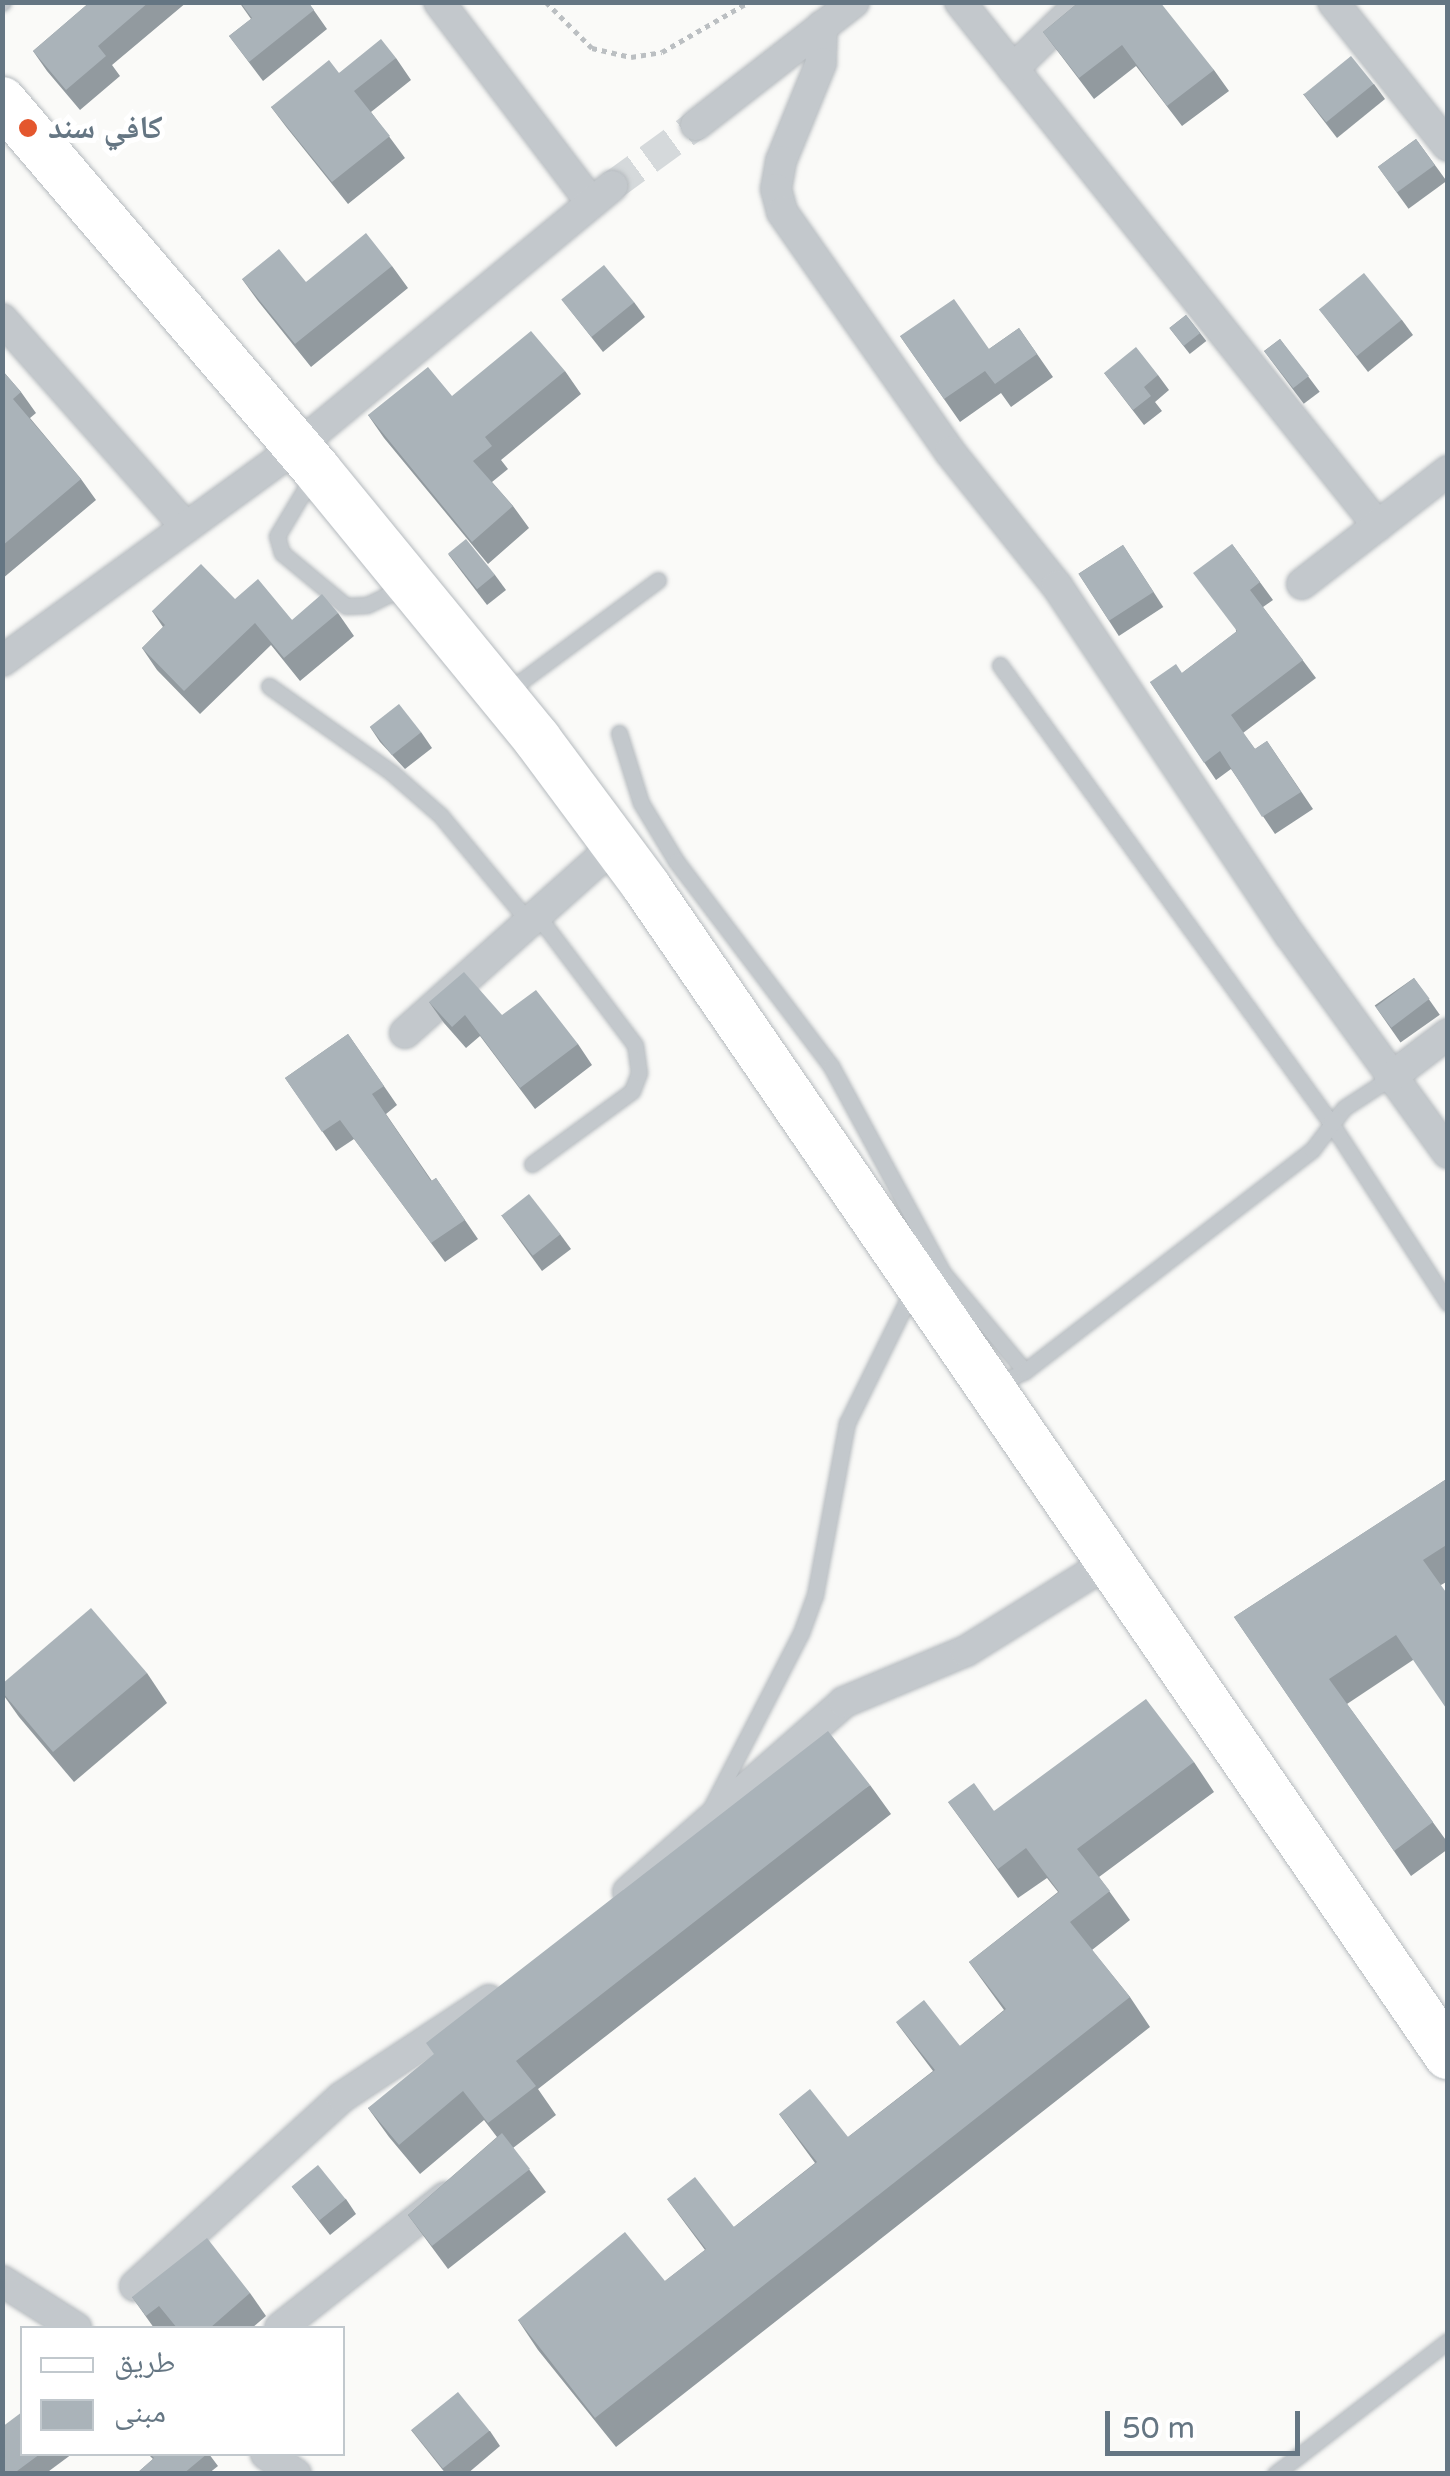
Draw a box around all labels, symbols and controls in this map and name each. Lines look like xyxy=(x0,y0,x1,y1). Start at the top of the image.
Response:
place label: كافي سند xyxy=(48,109,163,147)
marker: كافي سند xyxy=(17,117,39,139)
legend xyxy=(20,2326,345,2456)
text: طريق xyxy=(114,2344,175,2381)
scale bar xyxy=(1110,2391,1305,2453)
text: مبنى xyxy=(114,2394,166,2431)
text: 50 m xyxy=(1122,2410,1195,2447)

